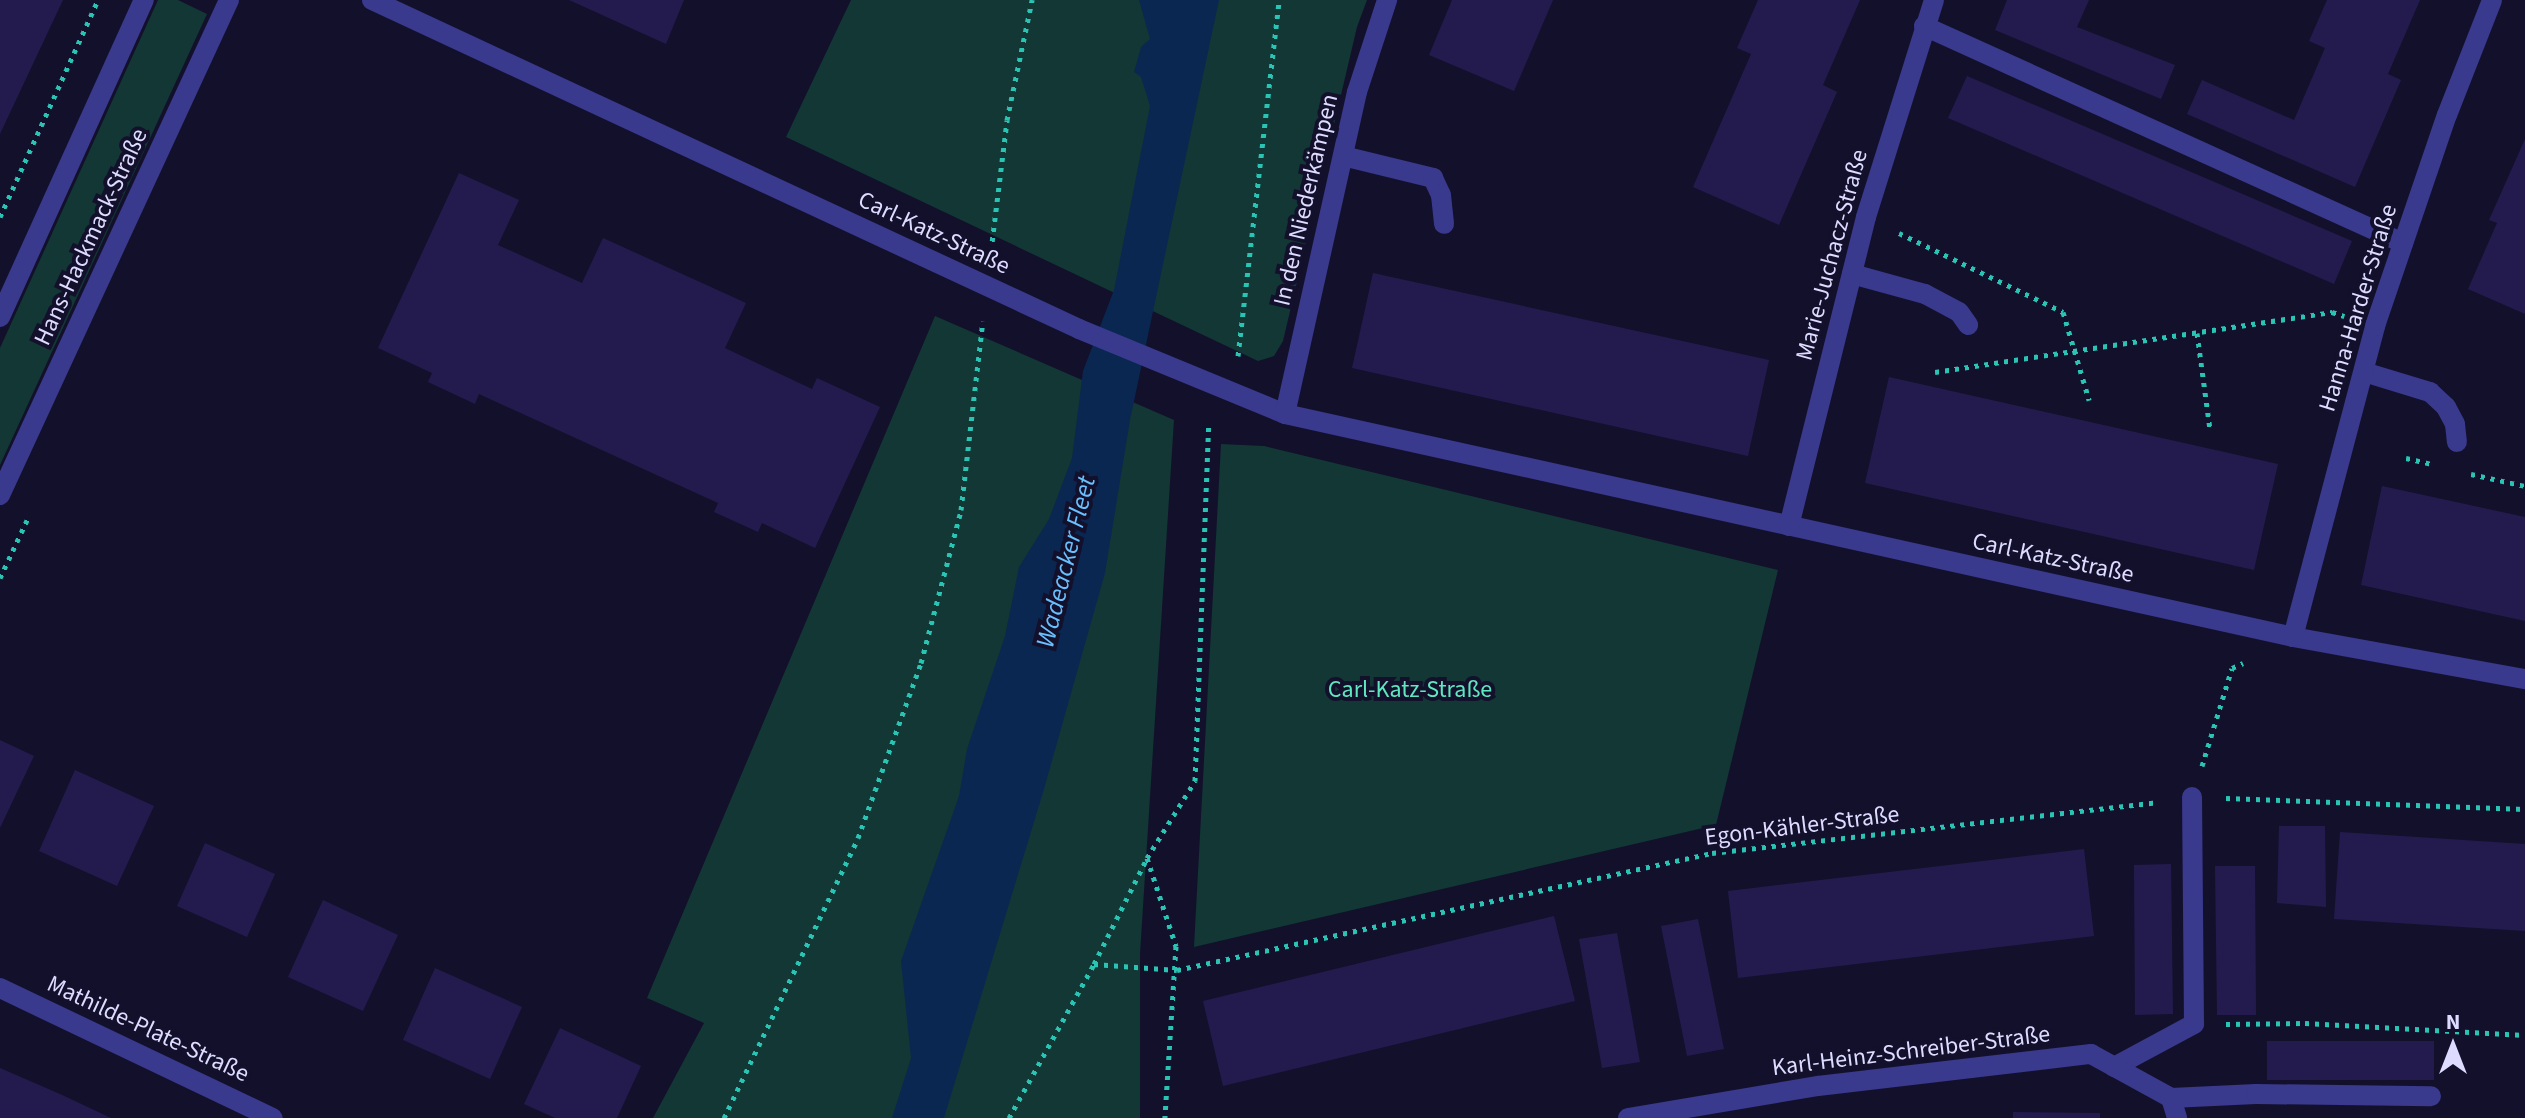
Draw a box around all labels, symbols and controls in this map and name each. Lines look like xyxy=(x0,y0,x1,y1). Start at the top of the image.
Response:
street label: In den Niederkämpen xyxy=(1268,91,1344,309)
street label: Hans-Hackmack-Straße xyxy=(28,124,154,350)
street label: Marie-Juchacz-Straße xyxy=(1790,146,1874,364)
street label: Carl-Katz-Straße xyxy=(853,185,1015,281)
street label: Hanna-Harder-Straße xyxy=(2313,201,2403,415)
water label: Wadeacker Fleet xyxy=(1030,473,1102,651)
street label: Carl-Katz-Straße xyxy=(1970,527,2136,589)
park label: Carl-Katz-Straße xyxy=(1328,676,1492,704)
street label: Egon-Kähler-Straße xyxy=(1703,800,1901,852)
street label: Mathilde-Plate-Straße xyxy=(42,970,254,1088)
north arrow xyxy=(2413,1006,2493,1086)
text: N xyxy=(2446,1006,2460,1038)
street label: Karl-Heinz-Schreiber-Straße xyxy=(1770,1020,2052,1082)

